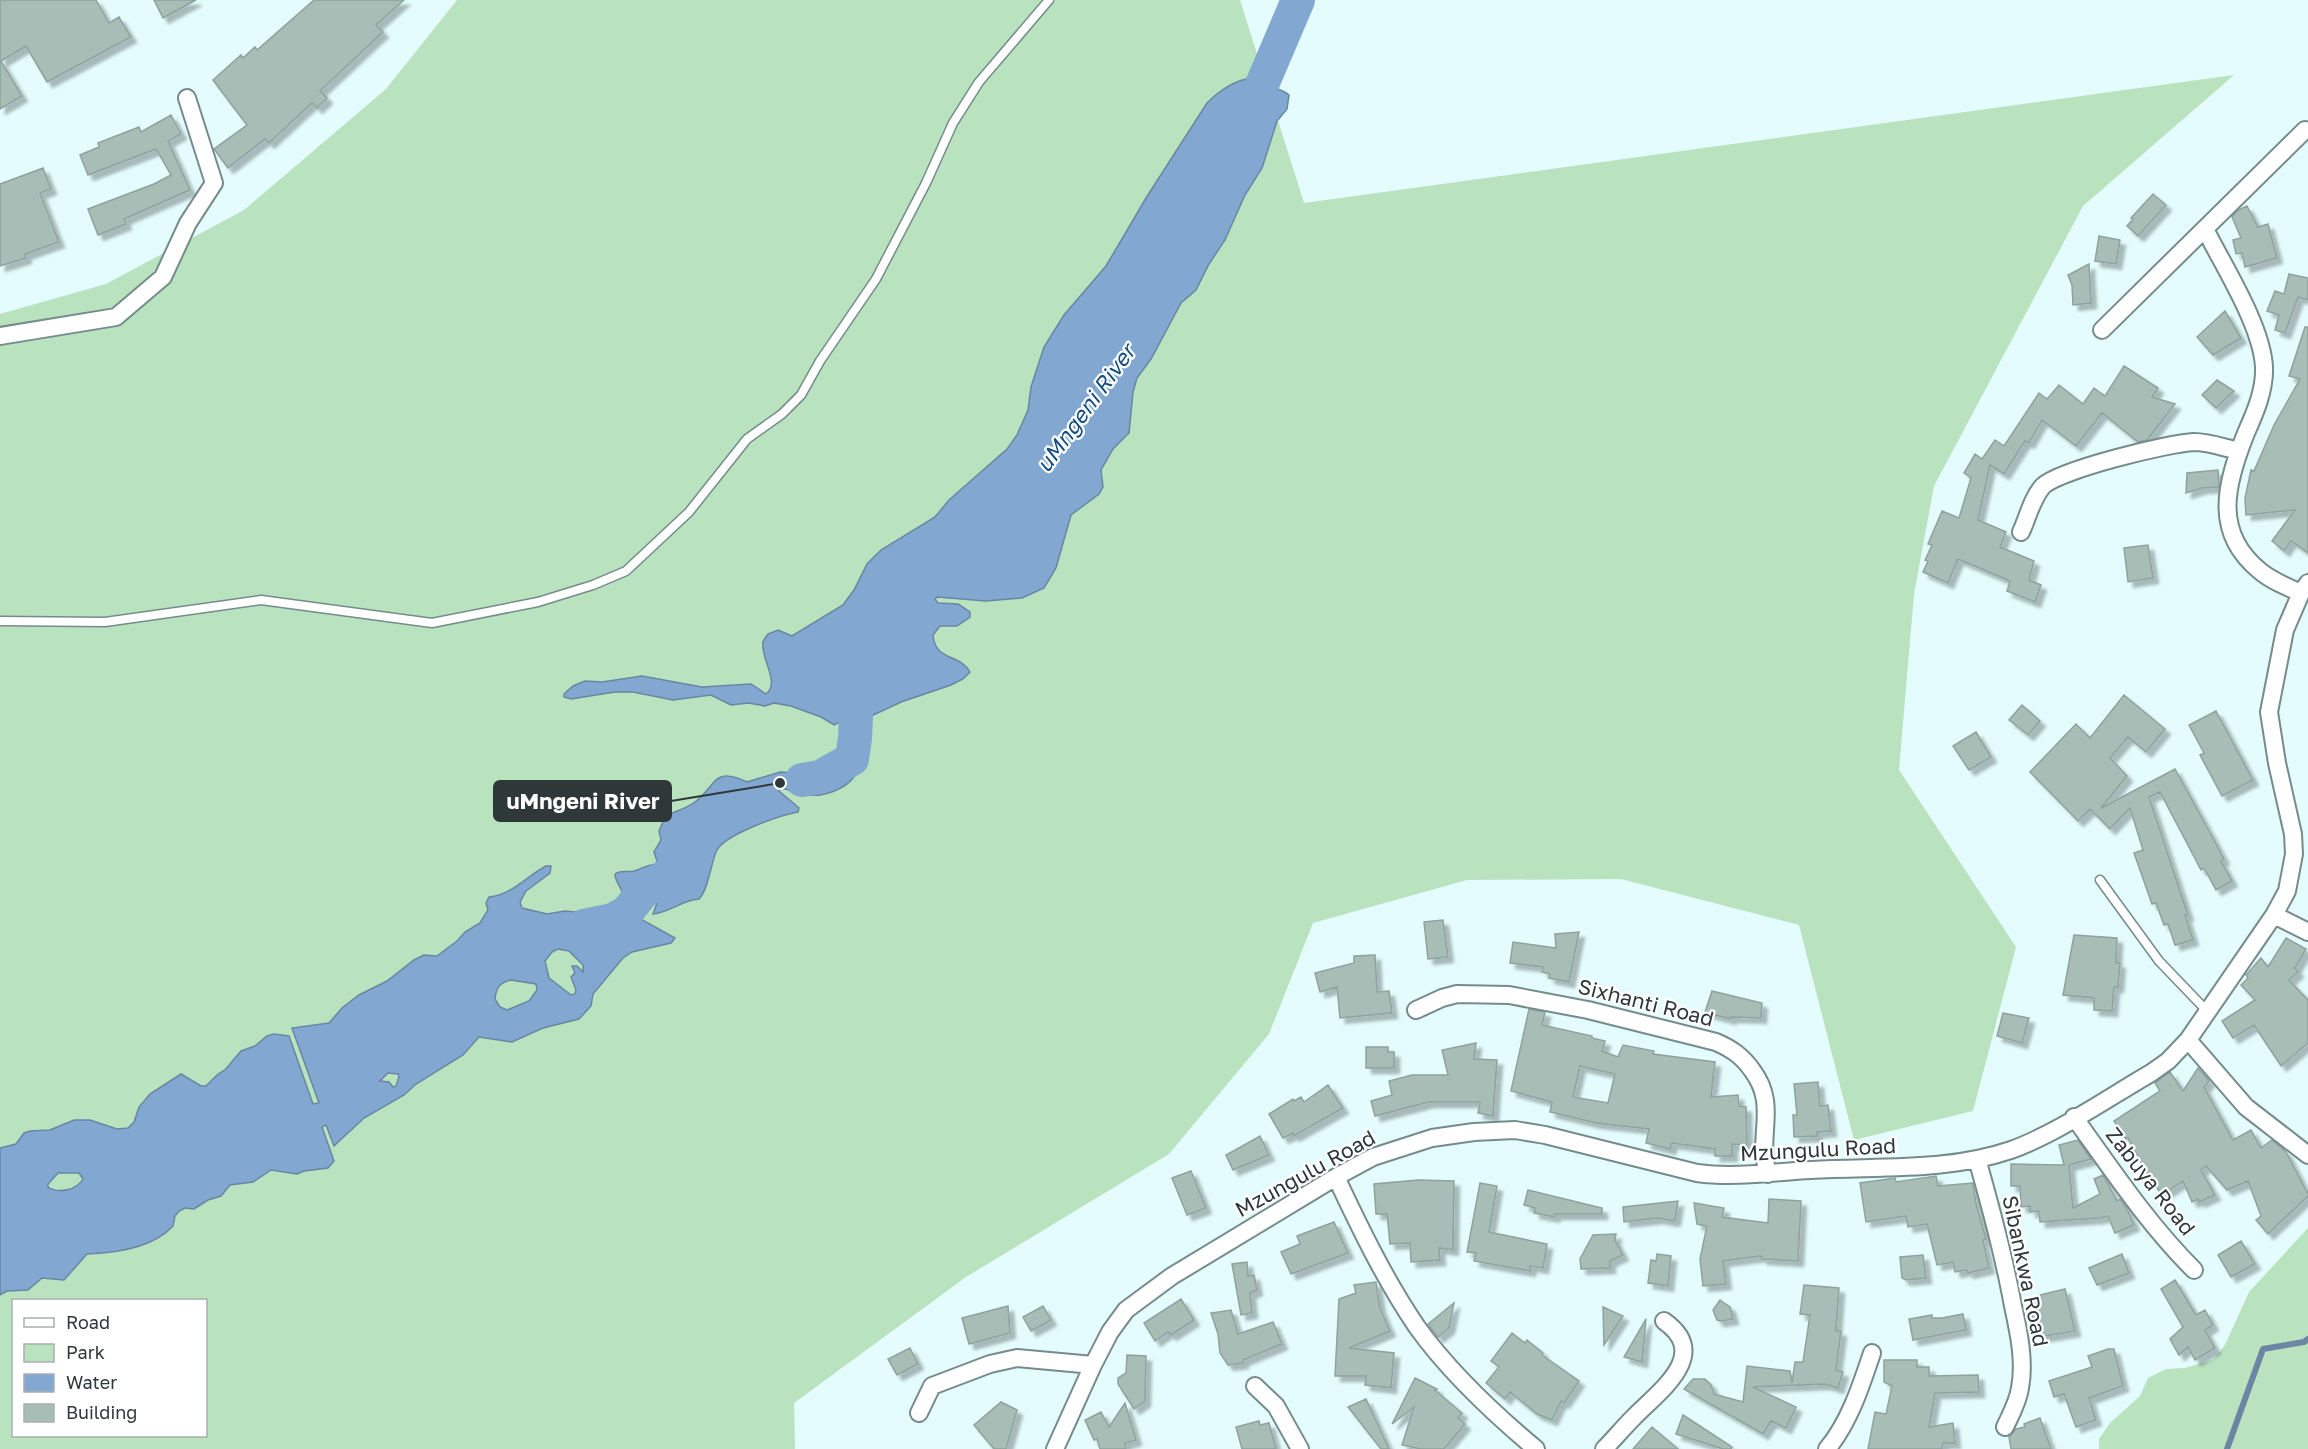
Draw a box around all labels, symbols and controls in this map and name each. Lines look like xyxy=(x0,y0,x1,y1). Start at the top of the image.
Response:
water label: uMngeni River xyxy=(1030,336,1142,477)
callout: uMngeni River xyxy=(494,781,671,821)
text: uMngeni River xyxy=(507,787,660,814)
street label: Sixhanti Road xyxy=(1575,973,1717,1031)
street label: Zabuya Road xyxy=(2101,1122,2201,1240)
street label: Mzungulu Road xyxy=(1230,1124,1380,1222)
street label: Mzungulu Road xyxy=(1739,1132,1897,1166)
street label: Sibankwa Road xyxy=(1997,1193,2055,1349)
legend xyxy=(12,1299,207,1437)
text: Road xyxy=(66,1311,110,1333)
text: Park xyxy=(66,1341,105,1363)
text: Water xyxy=(66,1371,117,1393)
text: Building xyxy=(66,1401,137,1423)

